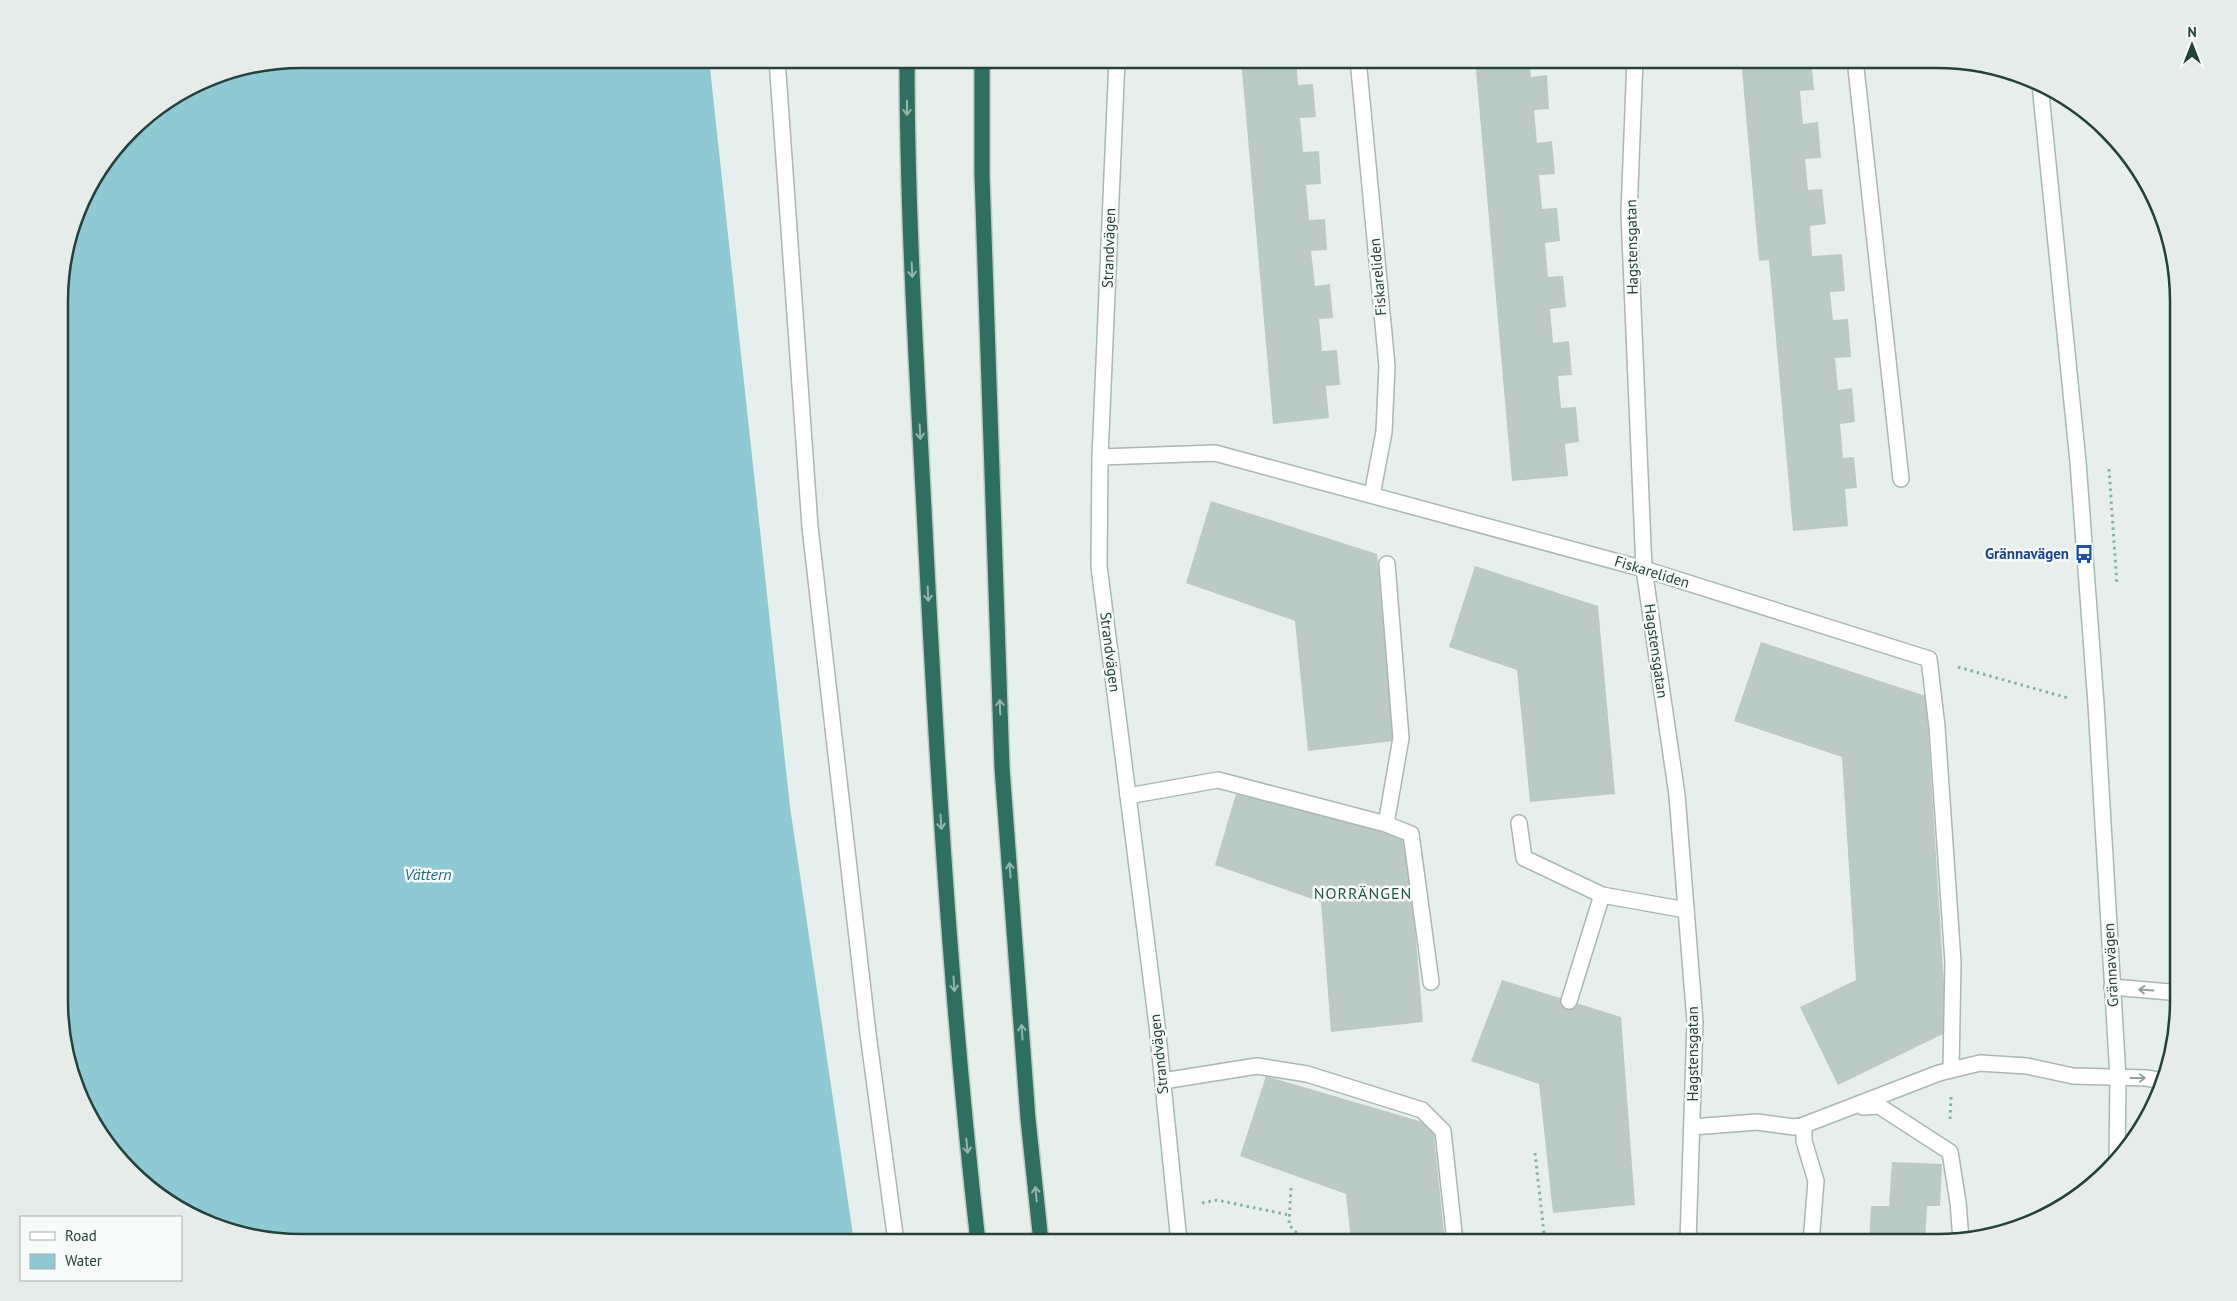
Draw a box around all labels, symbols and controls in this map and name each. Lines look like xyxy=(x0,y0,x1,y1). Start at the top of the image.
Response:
north arrow xyxy=(2167,20,2217,70)
text: N xyxy=(2187,23,2197,41)
one-way arrow xyxy=(902,99,912,115)
street label: Hagstensgatan xyxy=(1621,199,1642,295)
street label: Strandvägen xyxy=(1098,207,1119,289)
street label: Fiskareliden xyxy=(1365,237,1390,317)
one-way arrow xyxy=(907,262,917,278)
one-way arrow xyxy=(916,424,925,440)
bus stop icon: Grännavägen xyxy=(2073,543,2095,565)
place label: Grännavägen xyxy=(1985,544,2069,563)
street label: Fiskareliden xyxy=(1612,551,1692,592)
one-way arrow xyxy=(924,586,933,602)
street label: Hagstensgatan xyxy=(1640,602,1673,699)
street label: Strandvägen xyxy=(1096,611,1125,693)
one-way arrow xyxy=(995,700,1005,716)
one-way arrow xyxy=(937,814,946,830)
one-way arrow xyxy=(1005,862,1014,878)
water label: Vättern xyxy=(405,864,452,884)
district label: NORRÄNGEN xyxy=(1314,883,1412,903)
street label: Grännavägen xyxy=(2099,923,2122,1008)
one-way arrow xyxy=(949,976,959,992)
one-way arrow xyxy=(2138,986,2154,995)
street label: Hagstensgatan xyxy=(1683,1006,1702,1102)
street label: Strandvägen xyxy=(1145,1013,1172,1095)
one-way arrow xyxy=(1017,1024,1026,1040)
one-way arrow xyxy=(2130,1073,2146,1083)
one-way arrow xyxy=(962,1138,972,1154)
one-way arrow xyxy=(1031,1186,1041,1202)
legend xyxy=(20,1216,182,1281)
text: Road xyxy=(65,1226,97,1245)
text: Water xyxy=(65,1251,102,1270)

